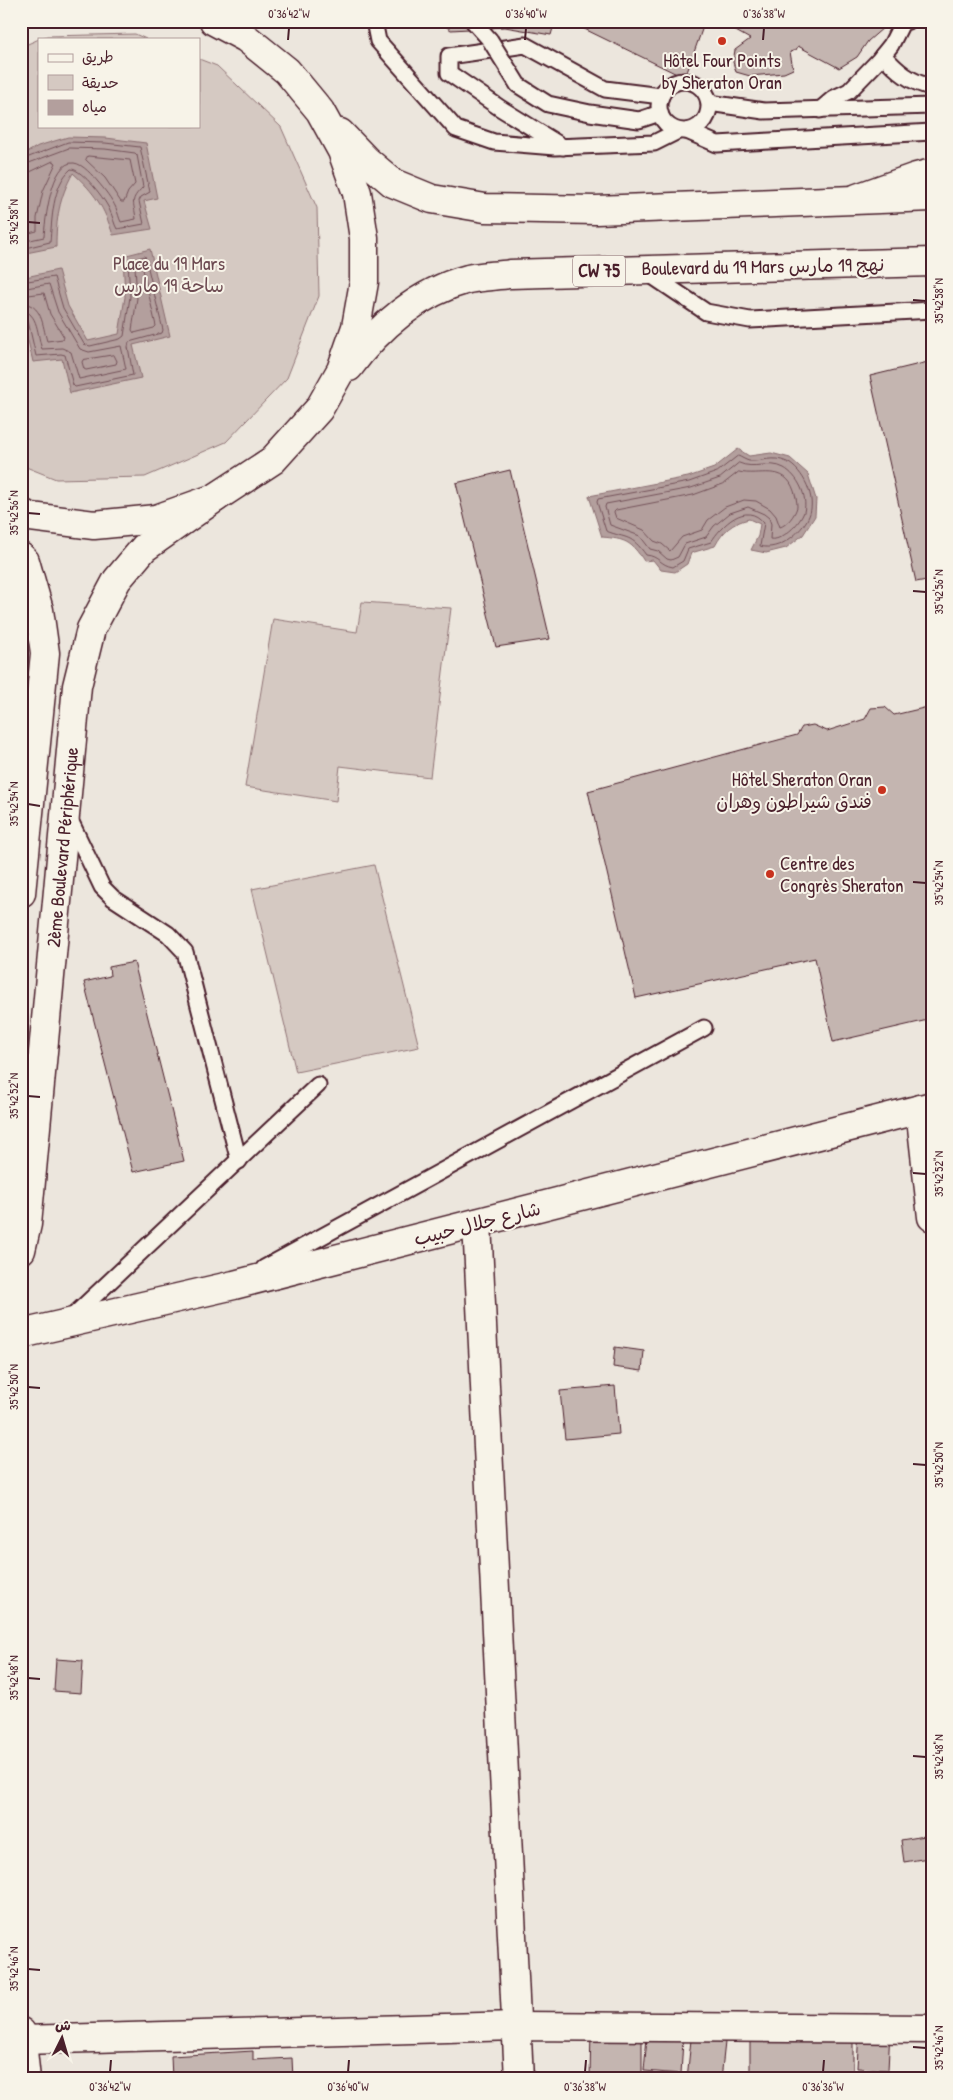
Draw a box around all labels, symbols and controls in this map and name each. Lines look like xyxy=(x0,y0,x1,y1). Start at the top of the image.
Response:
text: 0°36'42"W xyxy=(268,5,310,22)
text: 0°36'40"W xyxy=(505,5,547,22)
text: 0°36'38"W xyxy=(743,5,786,22)
marker: Hôtel Four Points by Sheraton Oran xyxy=(716,35,728,47)
legend xyxy=(38,38,200,128)
text: طريق xyxy=(82,46,114,67)
place label: Hôtel Four Points by Sheraton Oran xyxy=(662,47,782,95)
text: حديقة xyxy=(82,72,119,93)
text: مياه xyxy=(82,96,107,117)
text: 35°42'58"N xyxy=(5,199,22,245)
park label: Place du 19 Mars ساحة 19 مارس xyxy=(113,250,225,298)
street label: Boulevard du 19 Mars نهج 19 مارس xyxy=(641,251,885,281)
road number: CW 75 xyxy=(573,256,625,286)
text: 35°42'58"N xyxy=(930,278,947,324)
text: 35°42'56"N xyxy=(5,490,22,536)
text: 35°42'56"N xyxy=(930,569,947,615)
street label: 2ème Boulevard Périphérique xyxy=(40,746,84,948)
place label: Hôtel Sheraton Oran فندق شيراطون وهران xyxy=(716,766,872,814)
text: 35°42'54"N xyxy=(5,782,22,826)
marker: Hôtel Sheraton Oran فندق شيراطون وهران xyxy=(876,784,888,796)
place label: Centre des Congrès Sheraton xyxy=(780,850,903,898)
text: 35°42'54"N xyxy=(930,861,947,905)
marker: Centre des Congrès Sheraton xyxy=(764,868,776,880)
text: 35°42'52"N xyxy=(5,1073,22,1119)
text: 35°42'52"N xyxy=(930,1151,947,1197)
street label: شارع جلال حبيب xyxy=(411,1195,543,1252)
text: 35°42'50"N xyxy=(5,1364,22,1410)
text: 35°42'50"N xyxy=(930,1442,947,1488)
text: 35°42'48"N xyxy=(5,1655,22,1701)
text: 35°42'48"N xyxy=(930,1734,947,1780)
text: 35°42'46"N xyxy=(5,1947,22,1991)
north arrow xyxy=(38,2012,88,2062)
text: ش xyxy=(55,2014,72,2035)
text: 35°42'46"N xyxy=(930,2026,947,2070)
text: 0°36'42"W xyxy=(89,2078,131,2095)
text: 0°36'40"W xyxy=(327,2078,369,2095)
text: 0°36'38"W xyxy=(564,2078,607,2095)
text: 0°36'36"W xyxy=(802,2078,844,2095)

